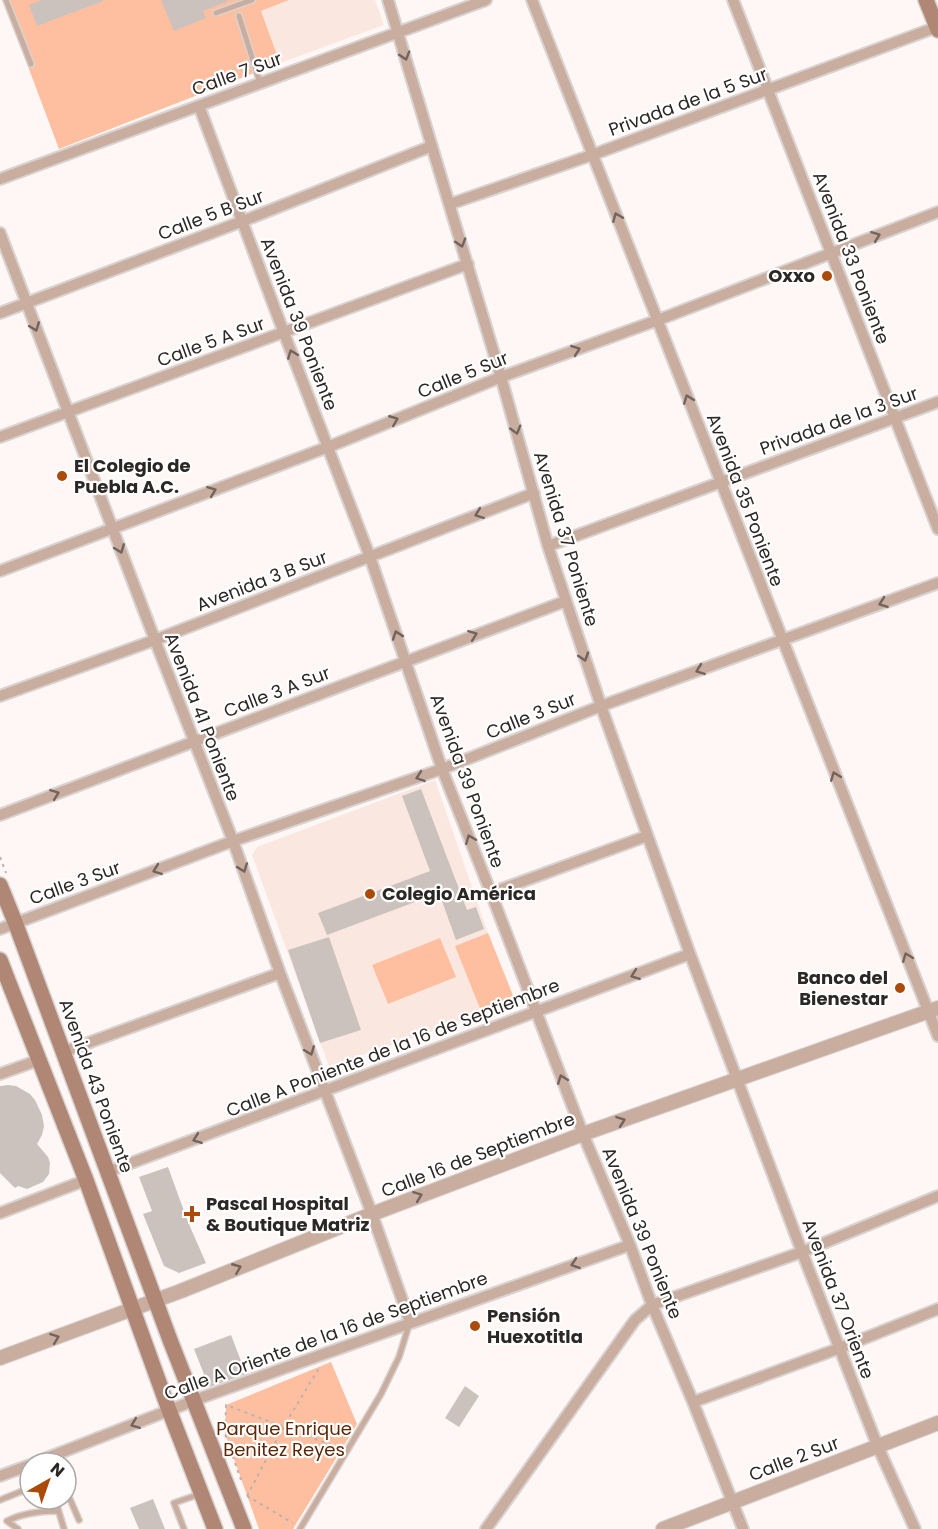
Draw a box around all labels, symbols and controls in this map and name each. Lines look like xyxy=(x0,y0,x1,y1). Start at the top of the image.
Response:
street label: Calle 7 Sur xyxy=(188,46,286,101)
one-way arrow xyxy=(397,50,410,61)
street label: Privada de la 5 Sur xyxy=(605,61,771,142)
street label: Avenida 33 Poniente xyxy=(807,168,896,348)
street label: Calle 5 B Sur xyxy=(154,183,268,246)
one-way arrow xyxy=(612,212,624,223)
one-way arrow xyxy=(869,231,880,243)
street label: Avenida 39 Poniente xyxy=(255,234,344,414)
one-way arrow xyxy=(454,237,466,248)
place label: Oxxo xyxy=(768,263,815,288)
marker: Oxxo xyxy=(820,269,834,283)
street label: Calle 5 A Sur xyxy=(154,310,268,373)
one-way arrow xyxy=(28,321,40,332)
street label: Calle 5 Sur xyxy=(414,345,512,404)
one-way arrow xyxy=(570,345,581,357)
one-way arrow xyxy=(287,349,299,360)
street label: Privada de la 3 Sur xyxy=(756,380,922,461)
one-way arrow xyxy=(683,394,695,405)
street label: Avenida 35 Poniente xyxy=(701,410,790,590)
one-way arrow xyxy=(388,415,399,427)
one-way arrow xyxy=(509,424,521,435)
street label: Avenida 37 Poniente xyxy=(528,448,605,630)
place label: El Colegio de Puebla A.C. xyxy=(74,453,191,499)
marker: El Colegio de Puebla A.C. xyxy=(55,469,69,483)
one-way arrow xyxy=(206,486,217,498)
one-way arrow xyxy=(475,507,486,519)
one-way arrow xyxy=(113,542,125,553)
street label: Avenida 3 B Sur xyxy=(193,544,331,617)
one-way arrow xyxy=(878,596,889,608)
street label: Avenida 41 Poniente xyxy=(159,629,246,805)
one-way arrow xyxy=(392,630,404,641)
one-way arrow xyxy=(467,630,477,643)
one-way arrow xyxy=(577,651,590,662)
street label: Calle 3 A Sur xyxy=(220,660,334,723)
one-way arrow xyxy=(695,663,706,676)
street label: Calle 3 Sur xyxy=(482,686,580,745)
street label: Avenida 39 Poniente xyxy=(424,690,511,871)
one-way arrow xyxy=(415,769,426,782)
one-way arrow xyxy=(830,771,843,782)
one-way arrow xyxy=(49,788,59,801)
one-way arrow xyxy=(464,834,477,844)
street label: Calle 3 Sur xyxy=(26,854,124,911)
one-way arrow xyxy=(152,862,163,875)
one-way arrow xyxy=(235,862,248,873)
place label: Colegio América xyxy=(382,881,536,906)
marker: Colegio América xyxy=(363,887,377,901)
one-way arrow xyxy=(901,953,914,963)
place label: Banco del Bienestar xyxy=(797,965,888,1011)
one-way arrow xyxy=(631,967,641,980)
street label: Calle A Poniente de la 16 de Septiembre xyxy=(223,972,563,1123)
marker: Banco del Bienestar xyxy=(893,981,907,995)
street label: Avenida 43 Poniente xyxy=(53,995,140,1176)
one-way arrow xyxy=(302,1045,315,1056)
one-way arrow xyxy=(557,1075,570,1085)
street label: Calle 16 de Septiembre xyxy=(377,1106,578,1203)
one-way arrow xyxy=(615,1115,625,1128)
one-way arrow xyxy=(192,1131,203,1144)
street label: Avenida 39 Poniente xyxy=(597,1143,688,1323)
place label: Pascal Hospital & Boutique Matriz xyxy=(206,1191,370,1237)
one-way arrow xyxy=(413,1191,423,1204)
marker: Pascal Hospital & Boutique Matriz xyxy=(183,1205,201,1223)
street label: Avenida 37 Oriente xyxy=(796,1215,880,1382)
one-way arrow xyxy=(570,1257,580,1270)
one-way arrow xyxy=(231,1263,242,1275)
street label: Calle A Oriente de la 16 de Septiembre xyxy=(161,1265,491,1406)
place label: Pensión Huexotitla xyxy=(487,1303,583,1349)
marker: Pensión Huexotitla xyxy=(468,1319,482,1333)
one-way arrow xyxy=(49,1332,60,1345)
one-way arrow xyxy=(130,1416,140,1429)
park label: Parque Enrique Benitez Reyes xyxy=(216,1416,352,1462)
street label: Calle 2 Sur xyxy=(745,1430,843,1487)
north arrow xyxy=(18,1451,78,1511)
text: N xyxy=(45,1457,69,1483)

